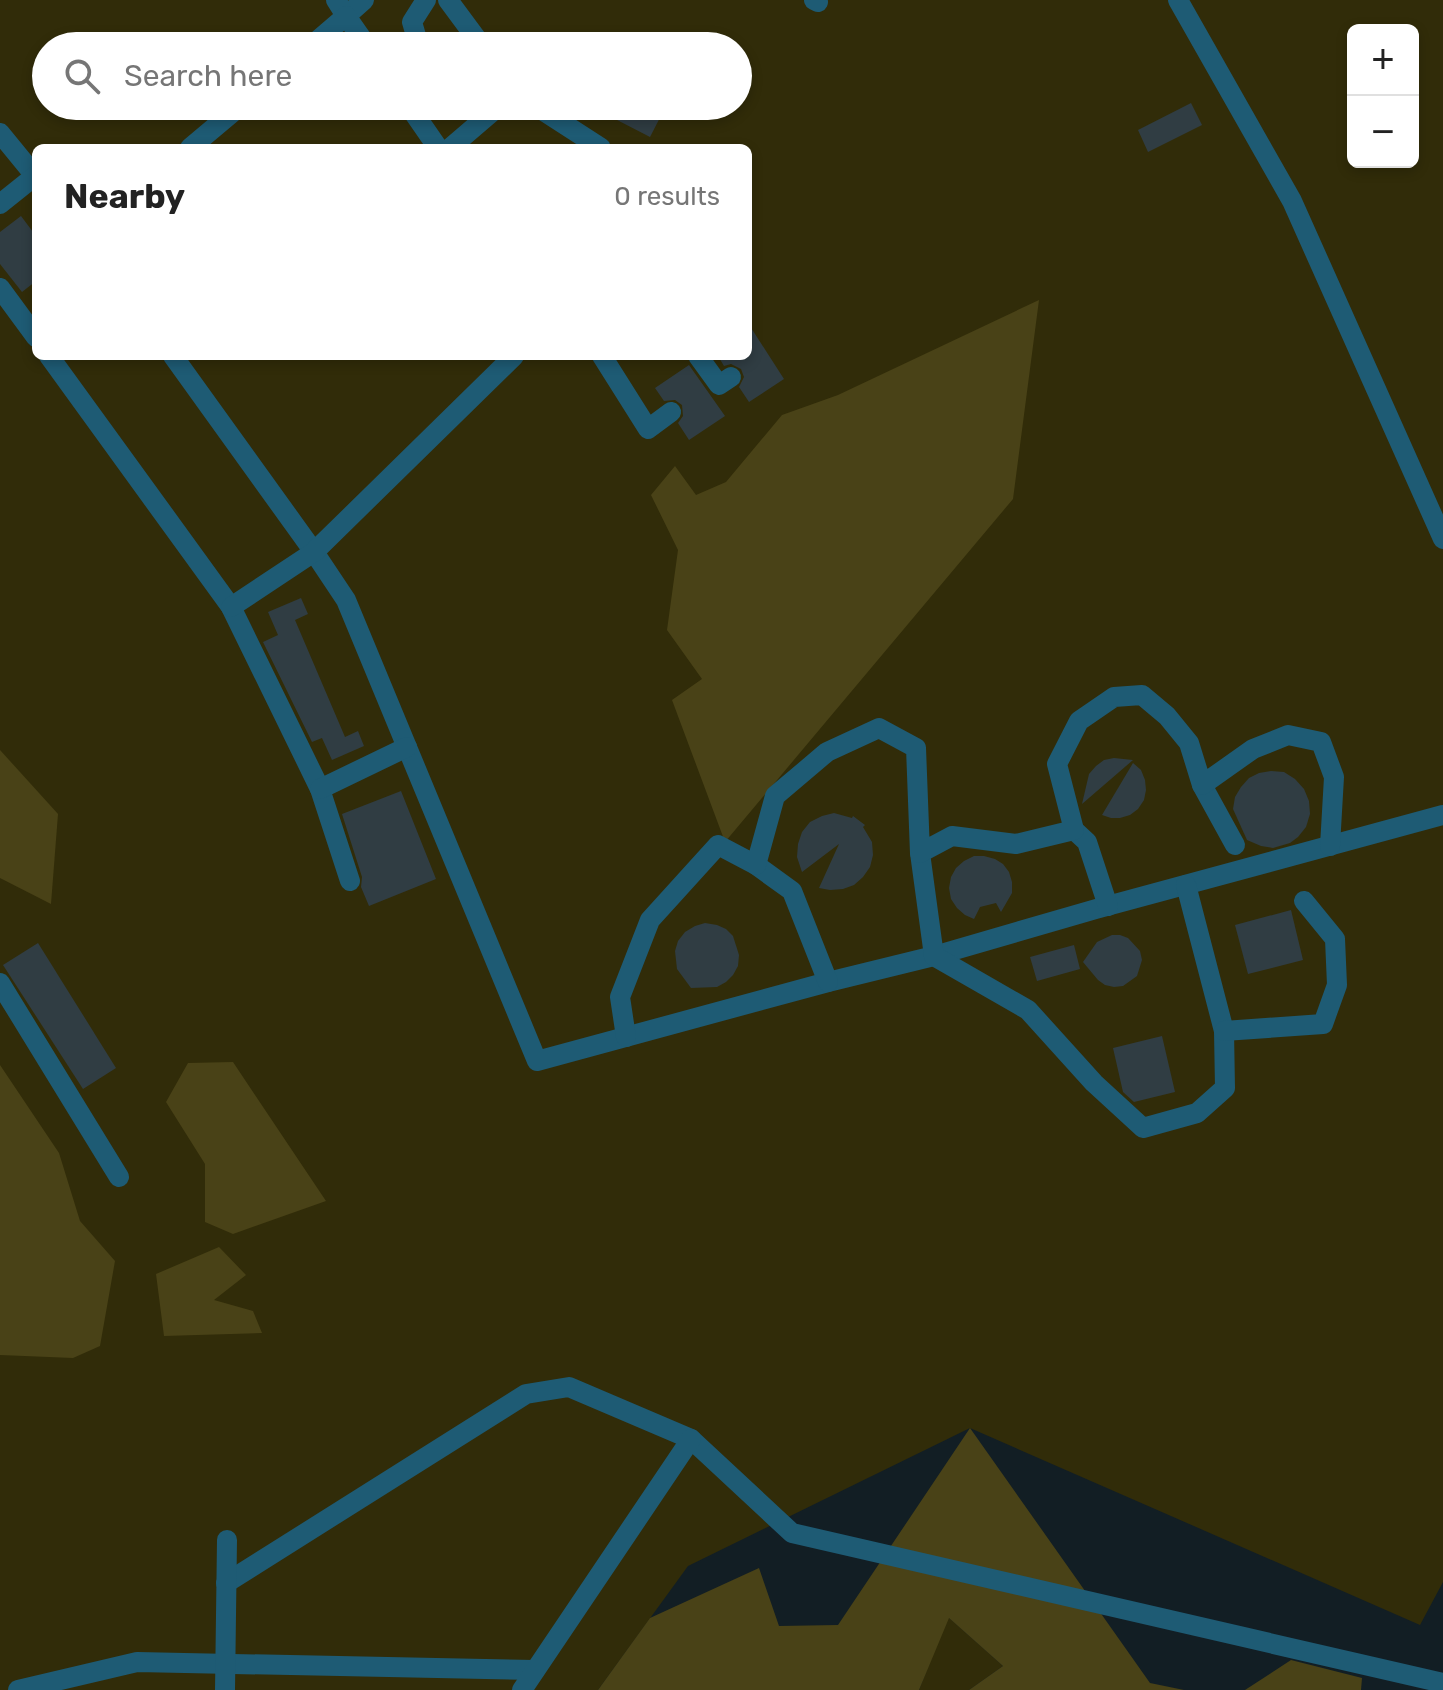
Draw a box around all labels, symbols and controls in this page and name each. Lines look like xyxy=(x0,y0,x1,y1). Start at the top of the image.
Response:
map controls xyxy=(1347,24,1419,168)
button: + xyxy=(1347,24,1419,96)
search box xyxy=(32,32,752,120)
icon: search xyxy=(60,54,104,98)
text: Search here xyxy=(124,58,292,94)
button: − xyxy=(1347,96,1419,168)
text: Nearby xyxy=(64,176,185,217)
text: 0 results xyxy=(614,181,720,212)

